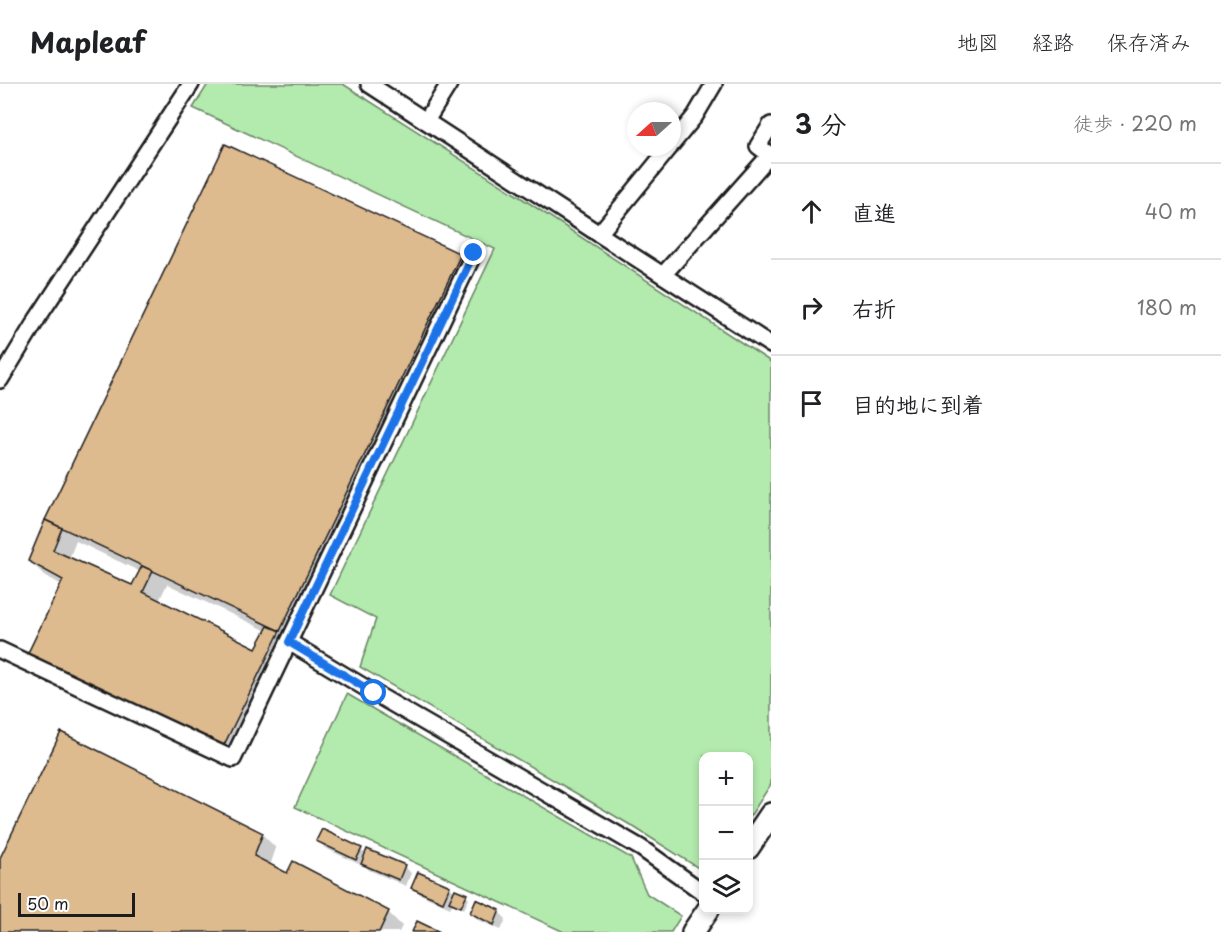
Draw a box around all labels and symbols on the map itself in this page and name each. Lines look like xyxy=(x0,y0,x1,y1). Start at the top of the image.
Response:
north arrow xyxy=(627,102,681,156)
route end xyxy=(460,239,486,265)
route start xyxy=(360,679,386,705)
scale bar xyxy=(18,890,135,918)

